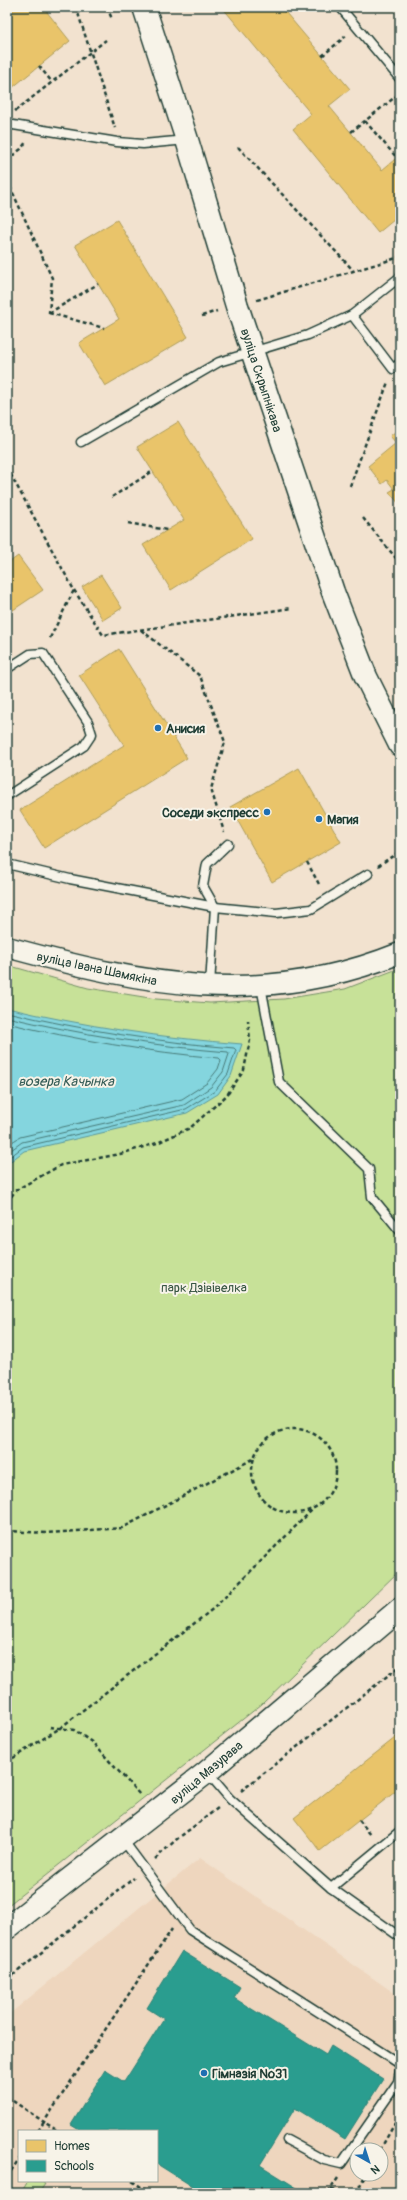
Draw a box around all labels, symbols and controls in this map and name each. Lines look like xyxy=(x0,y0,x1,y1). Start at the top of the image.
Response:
street label: вуліца Скрыпнікава xyxy=(237,327,285,434)
place label: Анисия xyxy=(166,721,205,737)
marker: Анисия xyxy=(153,723,163,733)
place label: Соседи экспресс xyxy=(162,805,259,821)
marker: Соседи экспресс xyxy=(262,807,272,817)
place label: Магия xyxy=(327,812,359,828)
marker: Магия xyxy=(314,814,324,824)
street label: вуліца Івана Шамякіна xyxy=(35,948,158,990)
water label: возера Качынка xyxy=(18,1073,115,1090)
park label: парк Дзівівелка xyxy=(161,1280,247,1296)
street label: вуліца Мазурава xyxy=(167,1738,246,1808)
place label: Гімназія №31 xyxy=(212,2066,287,2082)
marker: Гімназія №31 xyxy=(199,2068,209,2078)
legend xyxy=(18,2130,158,2182)
text: Homes xyxy=(54,2139,90,2154)
north arrow xyxy=(349,2142,389,2182)
text: Schools xyxy=(54,2159,94,2174)
text: N xyxy=(368,2162,382,2177)

